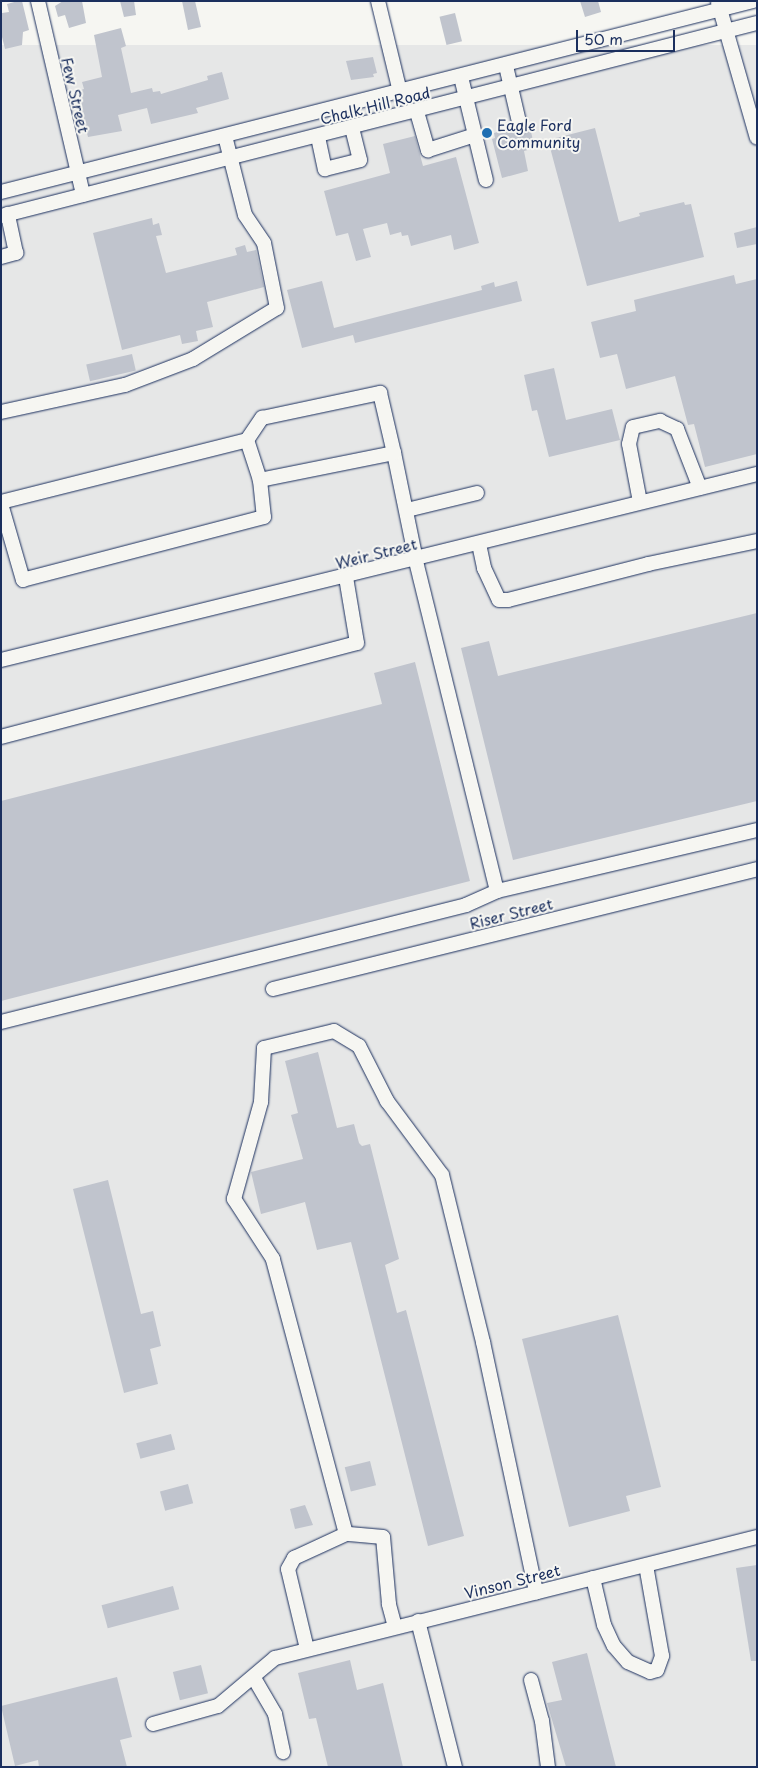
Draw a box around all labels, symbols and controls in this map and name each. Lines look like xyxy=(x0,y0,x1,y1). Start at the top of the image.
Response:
scale bar xyxy=(578,20,677,52)
text: 50 m xyxy=(584,27,623,50)
street label: Few Street xyxy=(59,56,93,134)
street label: Chalk Hill Road xyxy=(318,83,432,127)
place label: Eagle Ford Community xyxy=(497,115,580,150)
marker: Eagle Ford Community xyxy=(481,127,493,139)
street label: Weir Street xyxy=(333,534,419,572)
street label: Riser Street xyxy=(467,894,555,932)
street label: Vinson Street xyxy=(463,1561,561,1601)

